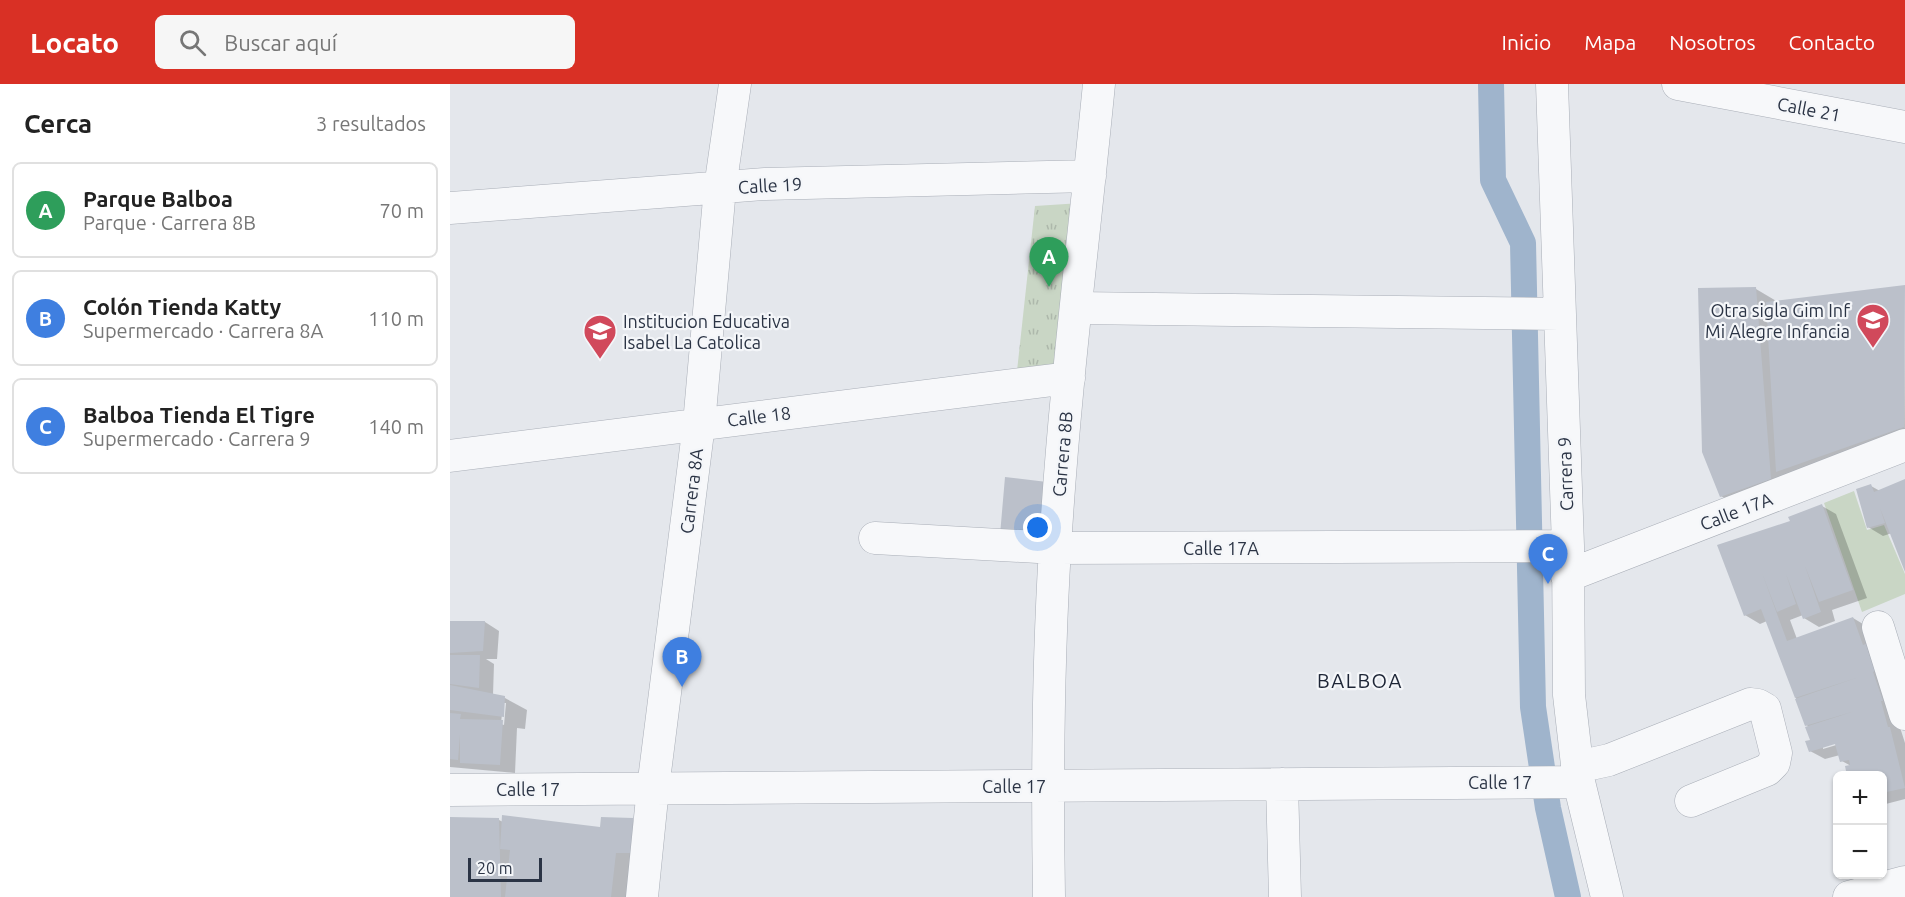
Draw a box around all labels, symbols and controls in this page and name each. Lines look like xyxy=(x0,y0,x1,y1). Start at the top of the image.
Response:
search box xyxy=(155,15,575,69)
icon: search xyxy=(176,26,209,59)
text: Locato xyxy=(30,27,119,58)
text: Buscar aquí xyxy=(224,30,337,55)
text: Inicio xyxy=(1502,30,1551,54)
text: Mapa xyxy=(1584,30,1636,54)
text: Nosotros xyxy=(1669,30,1756,54)
text: Contacto xyxy=(1789,30,1875,54)
street label: Calle 21 xyxy=(1776,93,1842,125)
text: Cerca xyxy=(24,109,92,138)
text: 3 resultados xyxy=(316,112,426,135)
street label: Calle 19 xyxy=(737,173,803,197)
text: Parque Balboa xyxy=(83,186,233,211)
text: A xyxy=(38,199,53,222)
text: 70 m xyxy=(380,199,424,222)
text: Parque · Carrera 8B xyxy=(83,211,256,234)
pin: A xyxy=(1030,238,1068,287)
text: Colón Tienda Katty xyxy=(83,294,281,319)
place label: Otra sigla Gim Inf Mi Alegre Infancia xyxy=(1705,300,1850,341)
school or university icon: Otra sigla Gim Inf Mi Alegre Infancia xyxy=(1855,302,1891,349)
text: B xyxy=(39,307,52,330)
text: 110 m xyxy=(368,307,424,330)
place label: Institucion Educativa Isabel La Catolica xyxy=(623,311,790,352)
school or university icon: Institucion Educativa Isabel La Catolica xyxy=(582,313,618,360)
text: Supermercado · Carrera 8A xyxy=(83,319,324,342)
text: Balboa Tienda El Tigre xyxy=(83,402,315,427)
street label: Calle 18 xyxy=(726,402,792,430)
street label: Carrera 8B xyxy=(1048,410,1076,498)
text: C xyxy=(39,415,52,438)
text: 140 m xyxy=(368,415,424,438)
text: Supermercado · Carrera 9 xyxy=(83,427,311,450)
street label: Carrera 9 xyxy=(1554,437,1576,511)
street label: Carrera 8A xyxy=(676,447,706,535)
street label: Calle 17A xyxy=(1697,488,1775,534)
your location xyxy=(1023,513,1052,542)
pin: C xyxy=(1528,534,1568,584)
street label: Calle 17A xyxy=(1183,538,1259,558)
pin: B xyxy=(662,638,702,687)
district label: BALBOA xyxy=(1317,669,1403,692)
map controls xyxy=(1833,771,1887,879)
button: + xyxy=(1833,771,1887,825)
street label: Calle 17 xyxy=(1468,772,1532,792)
street label: Calle 17 xyxy=(982,776,1046,796)
street label: Calle 17 xyxy=(496,779,560,799)
button: − xyxy=(1833,825,1887,879)
scale bar xyxy=(468,855,542,882)
text: 20 m xyxy=(477,859,513,877)

